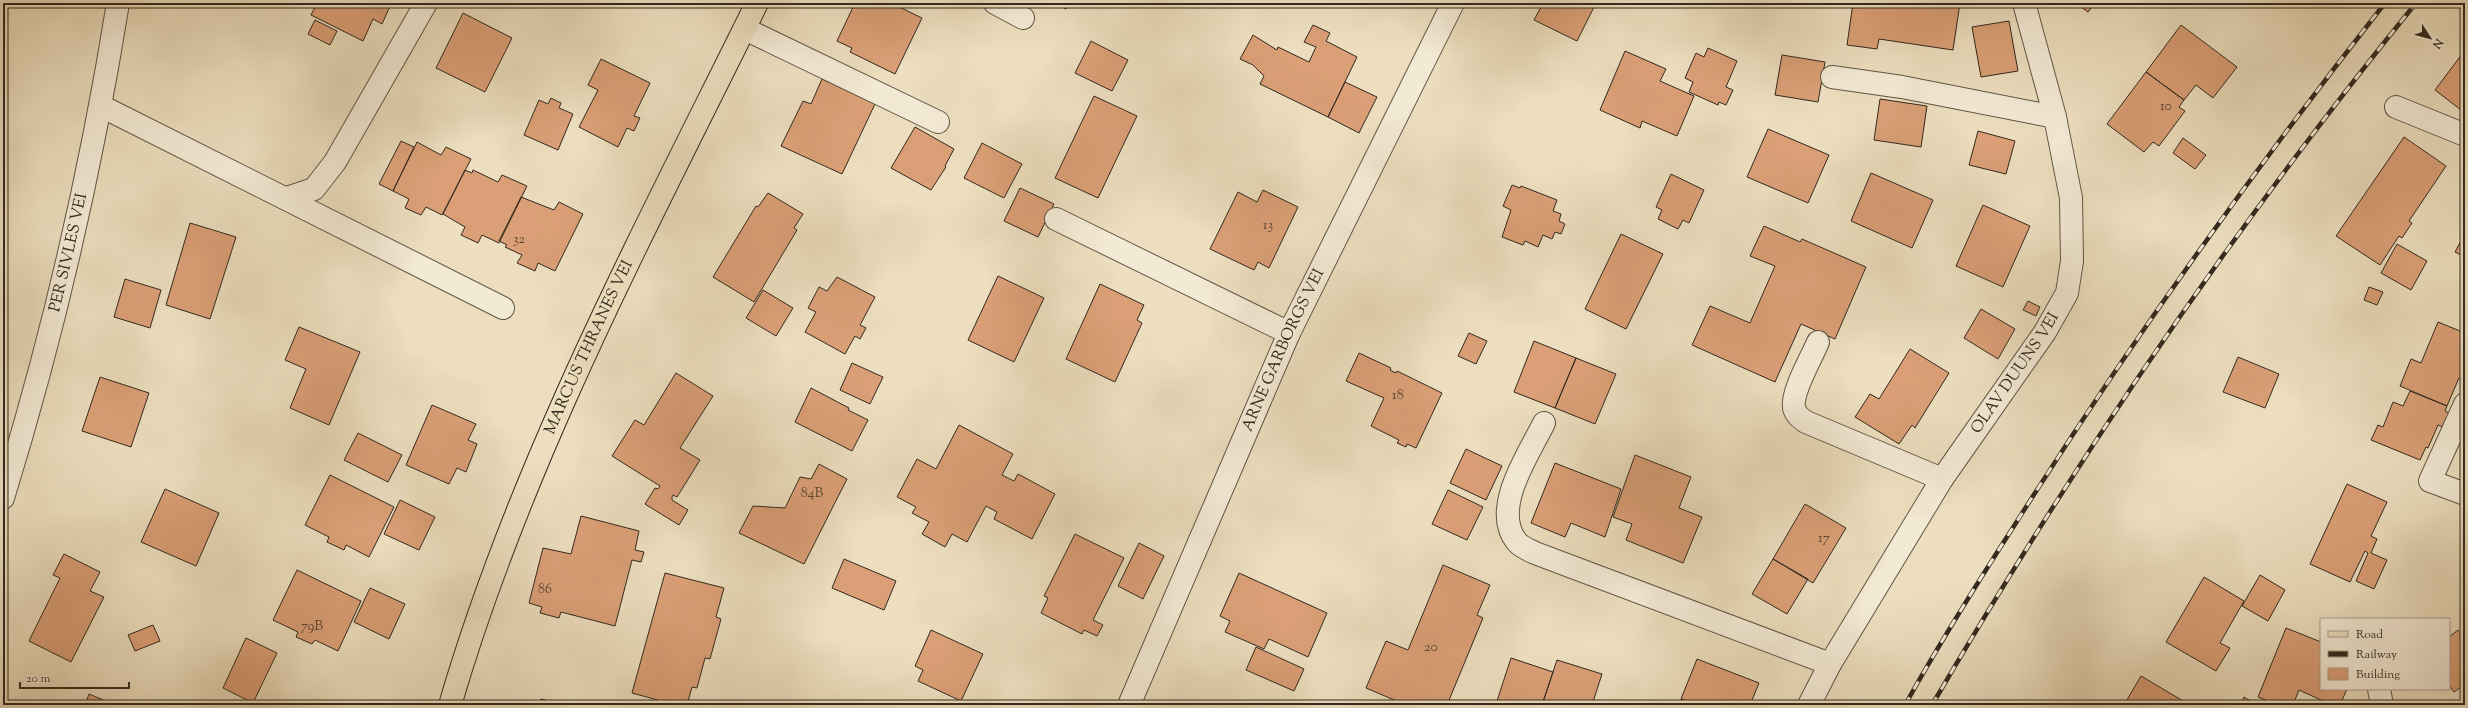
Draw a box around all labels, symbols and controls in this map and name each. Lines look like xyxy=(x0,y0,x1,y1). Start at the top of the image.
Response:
north arrow xyxy=(2410,18,2450,58)
text: N xyxy=(2428,34,2447,52)
house number: 10 xyxy=(2160,97,2172,117)
street label: PER SIVLES VEI xyxy=(44,191,94,315)
house number: 13 xyxy=(1263,216,1274,236)
house number: 32 xyxy=(513,230,526,250)
street label: MARCUS THRANES VEI xyxy=(539,257,639,438)
street label: ARNE GARBORGS VEI xyxy=(1236,265,1331,435)
street label: OLAV DUUNS VEI xyxy=(1965,308,2065,439)
house number: 18 xyxy=(1392,386,1404,406)
house number: 84B xyxy=(801,484,824,504)
house number: 17 xyxy=(1818,529,1830,549)
house number: 86 xyxy=(538,580,552,600)
house number: 79B xyxy=(301,617,323,637)
legend xyxy=(2320,618,2450,690)
text: Road xyxy=(2356,626,2383,644)
house number: 20 xyxy=(1424,638,1438,658)
text: Railway xyxy=(2356,646,2397,664)
scale bar xyxy=(20,664,129,690)
text: Building xyxy=(2356,666,2400,684)
text: 20 m xyxy=(26,670,51,688)

